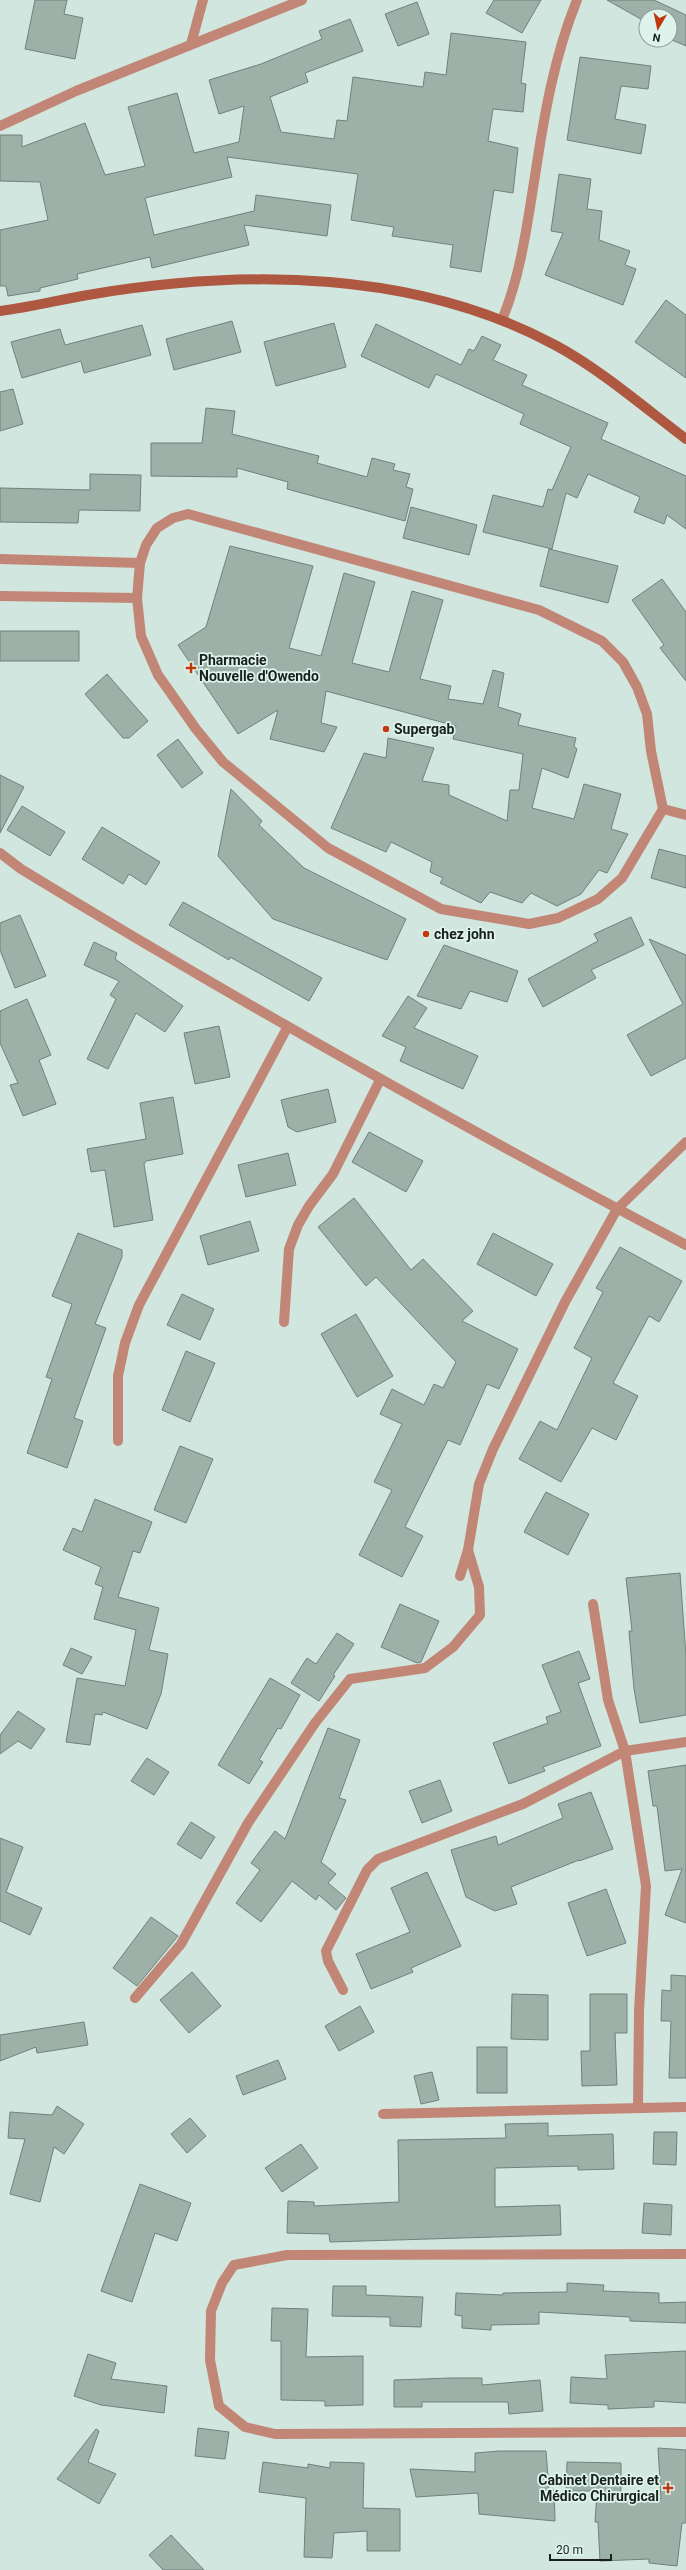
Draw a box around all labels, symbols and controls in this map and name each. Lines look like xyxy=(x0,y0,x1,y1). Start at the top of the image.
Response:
north arrow xyxy=(638,8,678,48)
text: N xyxy=(651,30,661,44)
place label: Pharmacie Nouvelle d'Owendo xyxy=(199,652,319,684)
marker: Pharmacie Nouvelle d'Owendo xyxy=(186,663,196,673)
place label: Supergab xyxy=(394,721,454,737)
marker: Supergab xyxy=(381,724,391,734)
place label: chez john xyxy=(434,926,495,942)
marker: chez john xyxy=(421,929,431,939)
place label: Cabinet Dentaire et Médico Chirurgical xyxy=(538,2472,659,2504)
marker: Cabinet Dentaire et Médico Chirurgical xyxy=(662,2482,674,2494)
scale bar xyxy=(550,2536,611,2562)
text: 20 m xyxy=(556,2543,583,2557)

